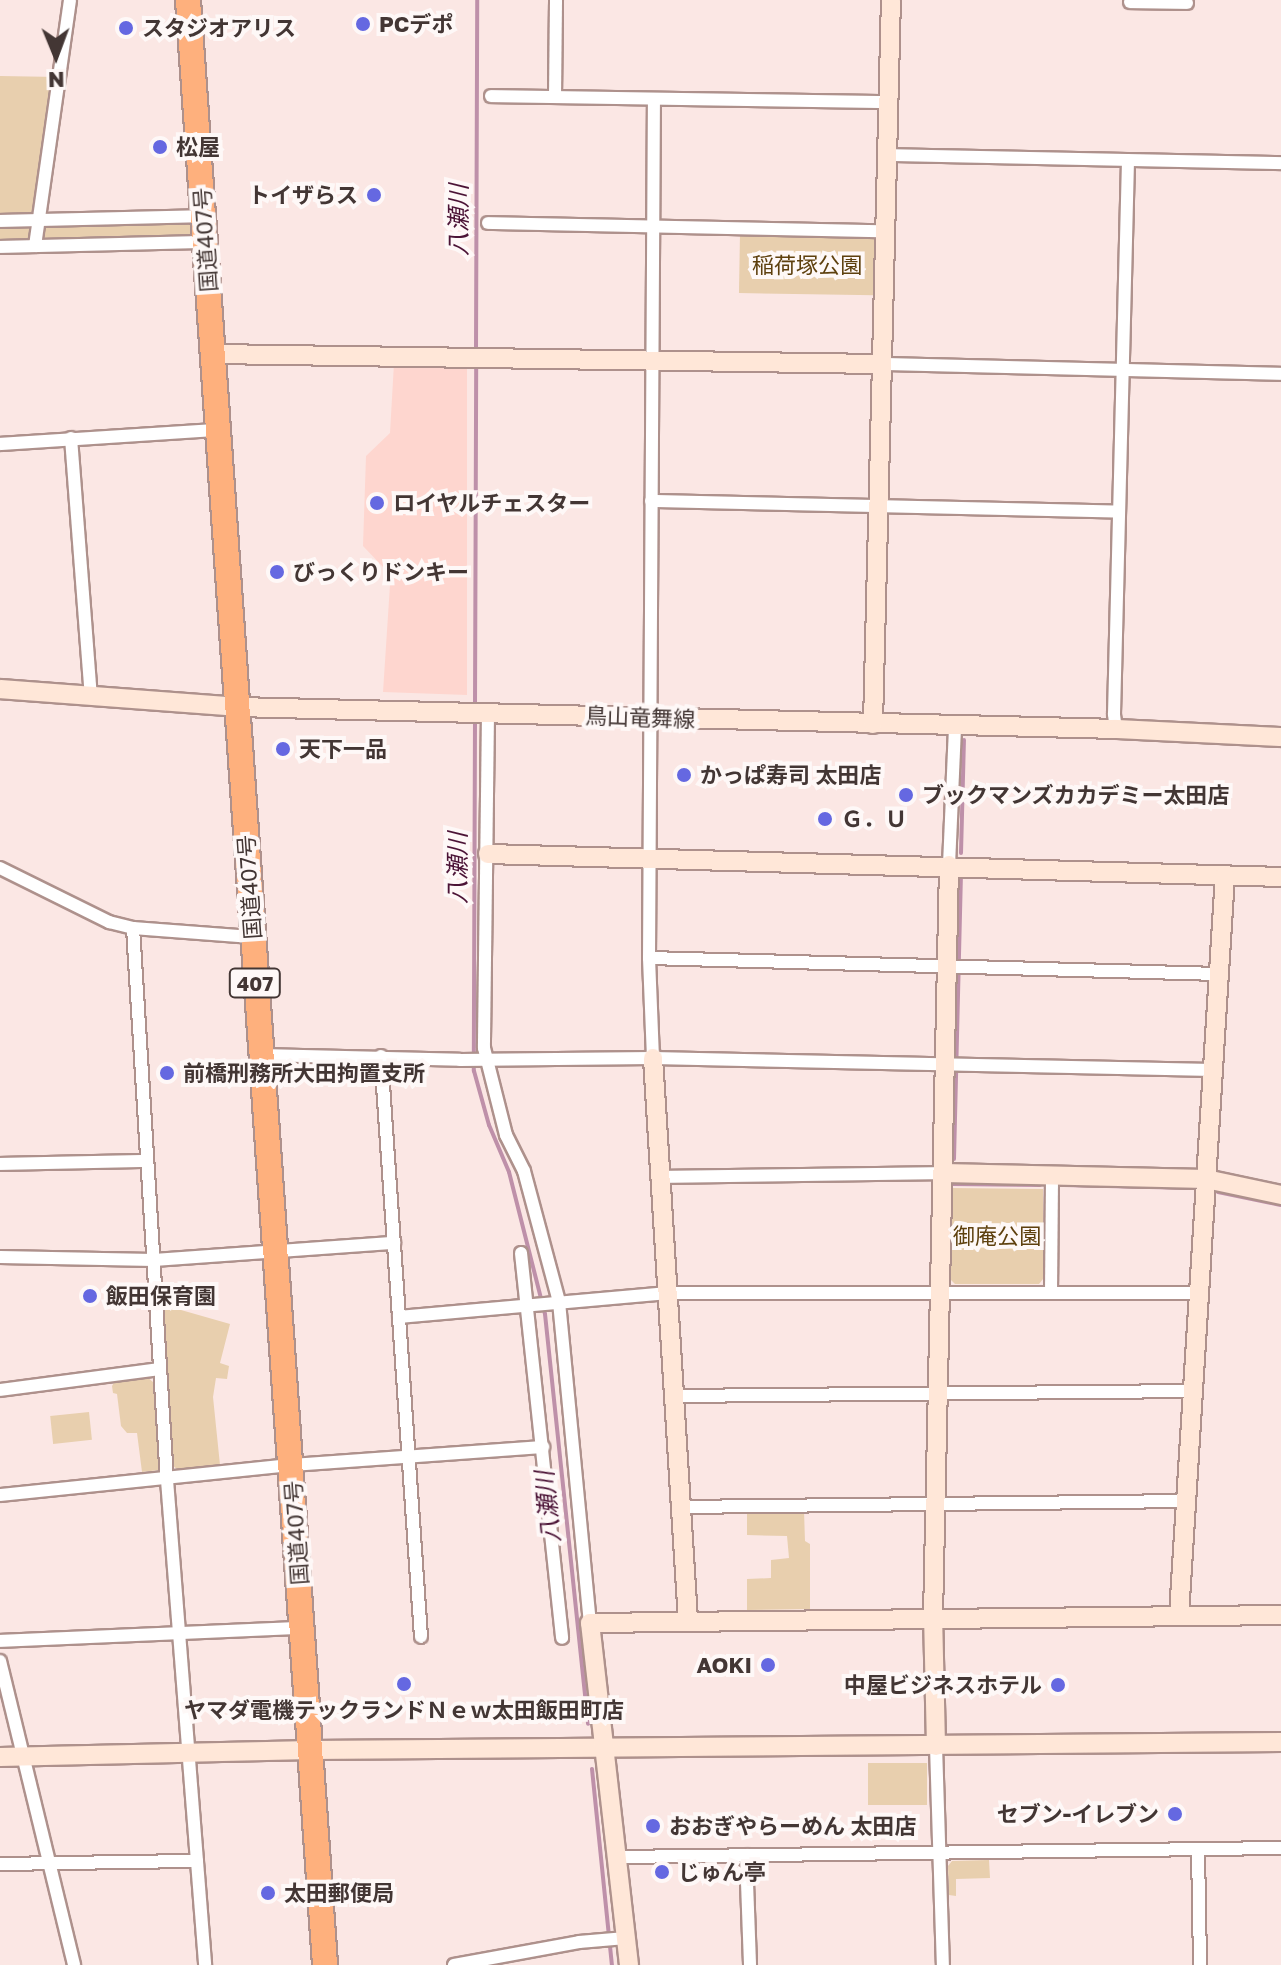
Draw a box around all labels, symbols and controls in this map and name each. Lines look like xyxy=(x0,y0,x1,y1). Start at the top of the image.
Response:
place label: PCデポ xyxy=(379,11,453,37)
place label: スタジオアリス xyxy=(142,15,296,41)
marker: PCデポ xyxy=(354,15,372,33)
north arrow xyxy=(16,16,96,96)
marker: スタジオアリス xyxy=(117,19,135,37)
text: N xyxy=(48,67,65,94)
place label: 松屋 xyxy=(176,134,220,160)
marker: 松屋 xyxy=(151,138,169,156)
place label: トイザらス xyxy=(248,182,358,208)
water label: 八瀬川 xyxy=(444,184,472,256)
marker: トイザらス xyxy=(365,186,383,204)
street label: 国道407号 xyxy=(188,187,222,293)
park label: 稲荷塚公園 xyxy=(752,252,862,278)
place label: ロイヤルチェスター xyxy=(393,490,591,516)
marker: ロイヤルチェスター xyxy=(368,494,386,512)
place label: びっくりドンキー xyxy=(293,559,469,585)
marker: びっくりドンキー xyxy=(268,563,286,581)
street label: 鳥山竜舞線 xyxy=(585,702,695,732)
place label: 天下一品 xyxy=(299,736,387,762)
marker: 天下一品 xyxy=(274,740,292,758)
place label: かっぱ寿司 太田店 xyxy=(700,762,881,788)
marker: かっぱ寿司 太田店 xyxy=(675,766,693,784)
place label: ブックマンズカカデミー太田店 xyxy=(922,782,1230,808)
marker: ブックマンズカカデミー太田店 xyxy=(897,786,915,804)
place label: Ｇ．Ｕ xyxy=(841,806,907,832)
marker: Ｇ．Ｕ xyxy=(816,810,834,828)
water label: 八瀬川 xyxy=(443,832,471,904)
street label: 国道407号 xyxy=(232,834,266,940)
road number: 407 xyxy=(227,967,283,999)
place label: 前橋刑務所大田拘置支所 xyxy=(183,1060,425,1086)
marker: 前橋刑務所大田拘置支所 xyxy=(158,1064,176,1082)
park label: 御庵公園 xyxy=(953,1223,1041,1249)
place label: 飯田保育園 xyxy=(106,1283,216,1309)
marker: 飯田保育園 xyxy=(81,1287,99,1305)
water label: 八瀬川 xyxy=(529,1470,565,1544)
street label: 国道407号 xyxy=(279,1480,313,1586)
place label: AOKI xyxy=(696,1652,752,1678)
marker: AOKI xyxy=(759,1656,777,1674)
place label: 中屋ビジネスホテル xyxy=(844,1672,1042,1698)
marker: ヤマダ電機テックランドＮｅｗ太田飯田町店 xyxy=(395,1675,413,1693)
marker: 中屋ビジネスホテル xyxy=(1049,1676,1067,1694)
place label: ヤマダ電機テックランドＮｅｗ太田飯田町店 xyxy=(184,1697,624,1723)
place label: セブン-イレブン xyxy=(997,1801,1159,1827)
marker: セブン-イレブン xyxy=(1166,1805,1184,1823)
place label: おおぎやらーめん 太田店 xyxy=(669,1813,916,1839)
marker: おおぎやらーめん 太田店 xyxy=(644,1817,662,1835)
place label: じゅん亭 xyxy=(678,1859,766,1885)
marker: じゅん亭 xyxy=(653,1863,671,1881)
place label: 太田郵便局 xyxy=(284,1880,394,1906)
marker: 太田郵便局 xyxy=(259,1884,277,1902)

